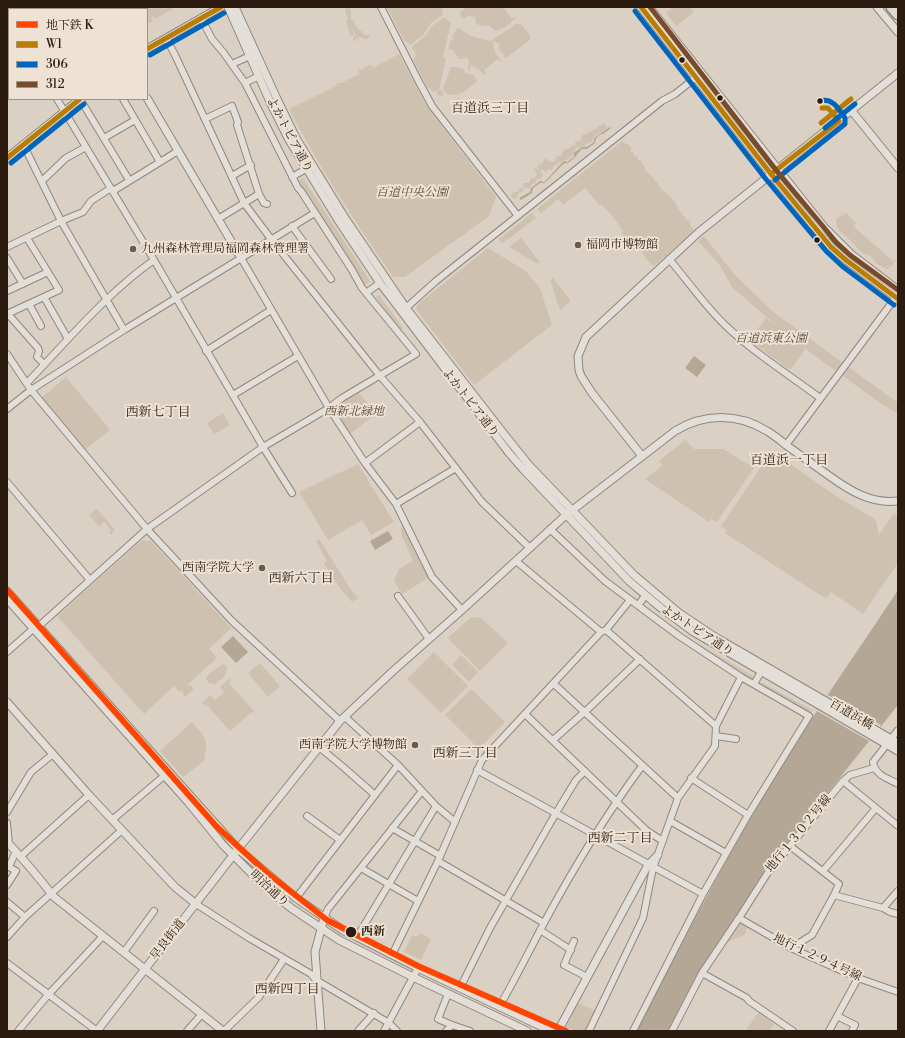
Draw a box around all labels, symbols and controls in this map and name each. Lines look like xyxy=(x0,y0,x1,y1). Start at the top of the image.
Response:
legend xyxy=(8,8,148,100)
text: 地下鉄 K xyxy=(46,18,93,33)
text: W1 xyxy=(46,37,62,52)
unlabelled marker xyxy=(677,55,687,65)
text: 306 xyxy=(46,57,68,72)
text: 312 xyxy=(46,77,65,92)
unlabelled marker xyxy=(715,93,725,103)
street label: よかトピア通り xyxy=(263,95,315,175)
unlabelled marker xyxy=(815,96,825,106)
district label: 百道浜三丁目 xyxy=(451,101,529,117)
park label: 百道中央公園 xyxy=(376,186,448,200)
unlabelled marker xyxy=(812,235,822,245)
place label: 福岡市博物館 xyxy=(586,238,658,252)
marker: 福岡市博物館 xyxy=(573,240,583,250)
place label: 九州森林管理局福岡森林管理署 xyxy=(141,242,309,256)
marker: 九州森林管理局福岡森林管理署 xyxy=(128,244,138,254)
park label: 百道浜東公園 xyxy=(735,332,807,346)
street label: よかトピア通り xyxy=(438,365,502,441)
district label: 西新七丁目 xyxy=(126,405,190,421)
park label: 西新北緑地 xyxy=(324,405,384,419)
district label: 百道浜一丁目 xyxy=(750,453,828,469)
place label: 西南学院大学 xyxy=(182,561,254,575)
marker: 西南学院大学 xyxy=(257,563,267,573)
district label: 西新六丁目 xyxy=(269,571,333,587)
street label: よかトピア通り xyxy=(658,602,736,660)
street label: 百道浜橋 xyxy=(827,697,875,733)
place label: 西南学院大学博物館 xyxy=(299,738,407,752)
marker: 西南学院大学博物館 xyxy=(410,740,420,750)
district label: 西新三丁目 xyxy=(433,746,497,762)
street label: 地行１３０２号線 xyxy=(763,792,835,876)
district label: 西新二丁目 xyxy=(588,831,652,847)
street label: 明治通り xyxy=(246,868,292,910)
street label: 早良街道 xyxy=(148,917,188,963)
marker: 西新 xyxy=(344,925,358,939)
place label: 西新 xyxy=(361,925,385,939)
street label: 地行１２９４号線 xyxy=(770,931,864,985)
district label: 西新四丁目 xyxy=(255,982,319,998)

